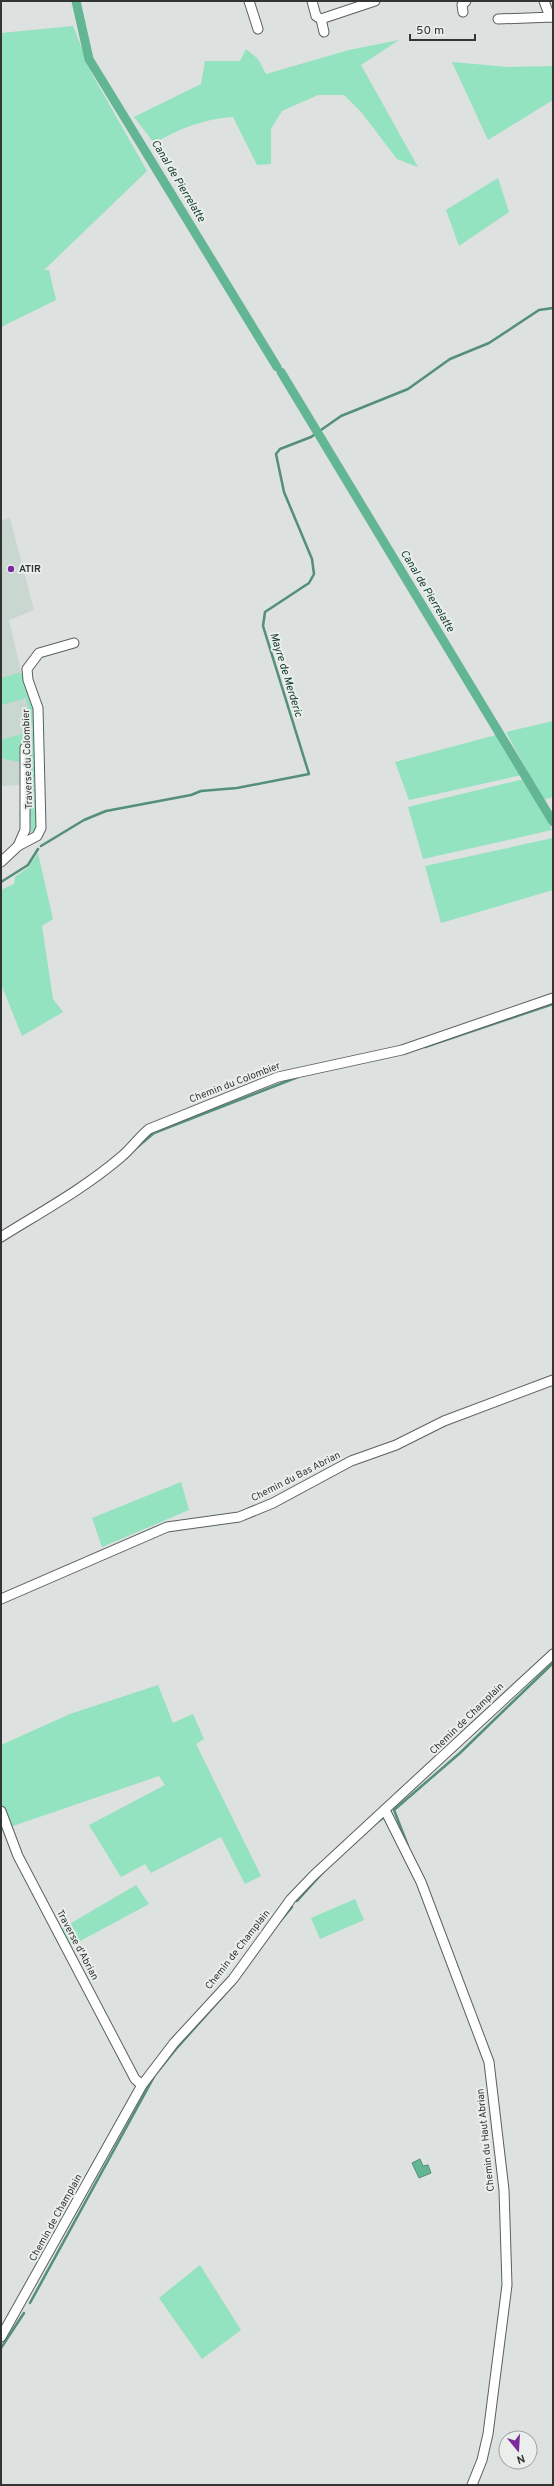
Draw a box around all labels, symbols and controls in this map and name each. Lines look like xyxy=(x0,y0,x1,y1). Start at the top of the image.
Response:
scale bar xyxy=(410,16,475,42)
text: 50 m xyxy=(416,23,444,39)
water label: Canal de Pierrelatte xyxy=(148,137,208,225)
water label: Canal de Pierrelatte xyxy=(397,547,457,635)
place label: ATIR xyxy=(19,563,41,576)
marker: ATIR xyxy=(6,564,16,574)
water label: Mayre de Merderic xyxy=(267,631,306,720)
street label: Traverse du Colombier xyxy=(20,708,36,809)
street label: Chemin du Colombier xyxy=(188,1060,283,1106)
street label: Chemin du Bas Abrian xyxy=(249,1449,343,1505)
street label: Chemin de Champlain xyxy=(427,1680,507,1758)
street label: Traverse d'Abrian xyxy=(53,1907,101,1983)
street label: Chemin de Champlain xyxy=(203,1907,273,1993)
street label: Chemin du Haut Abrian xyxy=(474,2088,498,2192)
street label: Chemin de Champlain xyxy=(27,2172,85,2264)
north arrow xyxy=(498,2430,538,2470)
text: N xyxy=(515,2451,527,2466)

